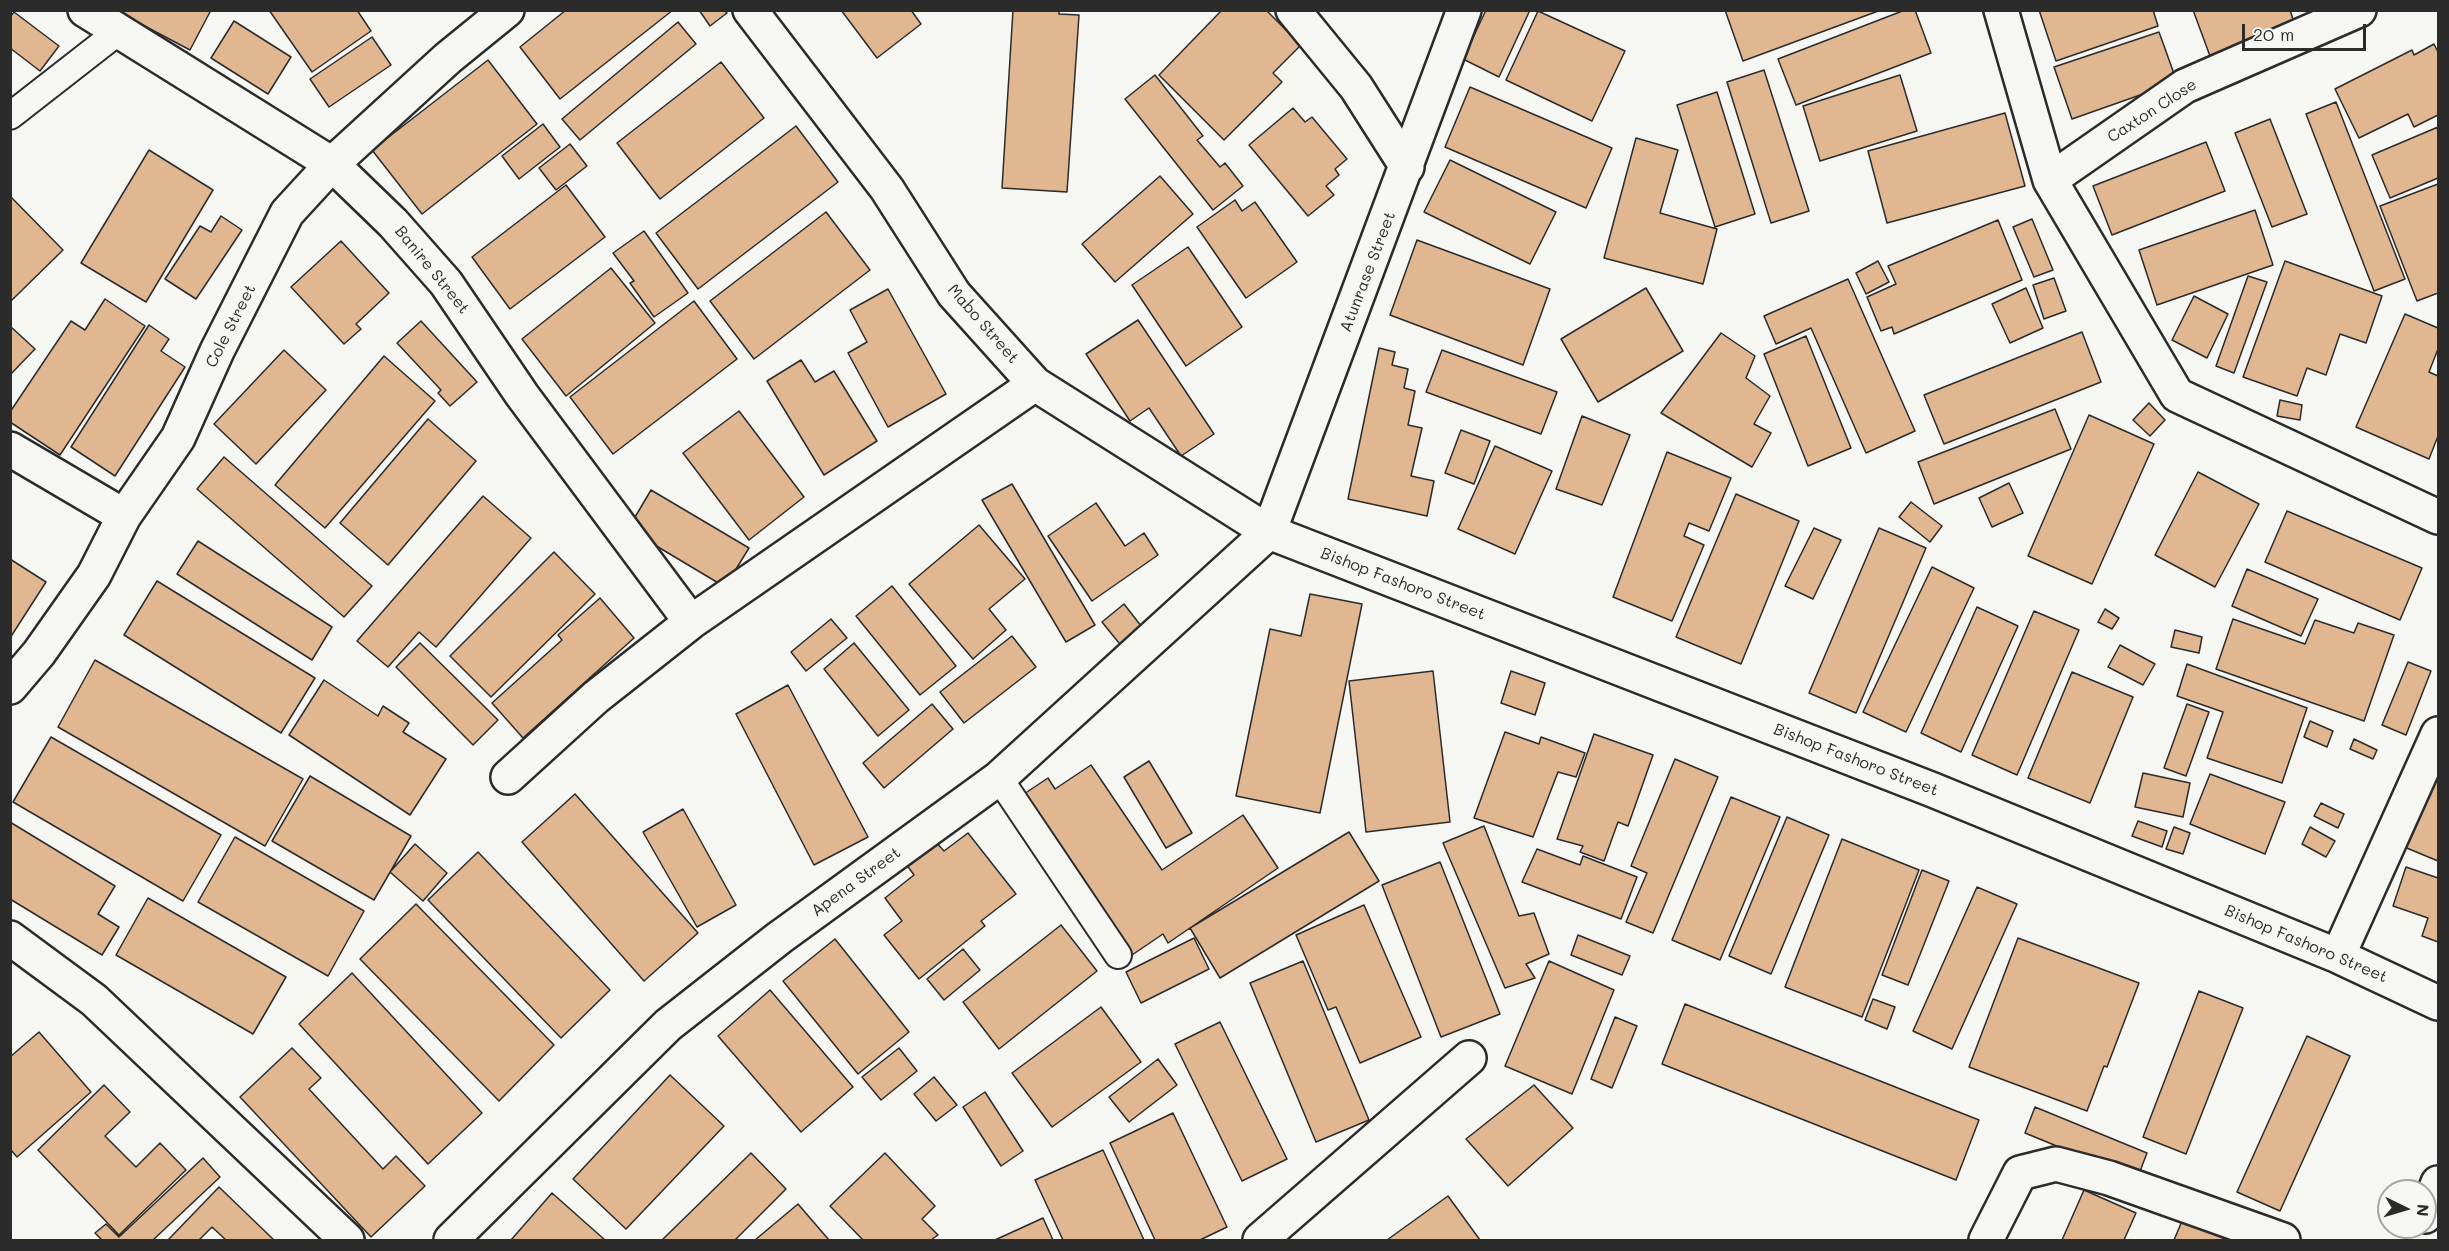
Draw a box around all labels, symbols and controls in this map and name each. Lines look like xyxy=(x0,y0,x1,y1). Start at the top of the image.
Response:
scale bar xyxy=(2245,12,2370,50)
text: 20 m xyxy=(2253,22,2294,46)
street label: Caxton Close xyxy=(2104,75,2200,147)
street label: Atunrase Street xyxy=(1336,209,1400,335)
street label: Banire Street xyxy=(391,222,473,318)
street label: Cole Street xyxy=(202,281,260,371)
street label: Mabo Street xyxy=(943,281,1023,367)
street label: Bishop Fashoro Street xyxy=(1318,544,1488,624)
street label: Bishop Fashoro Street xyxy=(1771,720,1941,800)
street label: Apena Street xyxy=(808,843,904,921)
street label: Bishop Fashoro Street xyxy=(2222,901,2390,987)
north arrow xyxy=(2377,1179,2437,1239)
text: N xyxy=(2412,1203,2434,1217)

